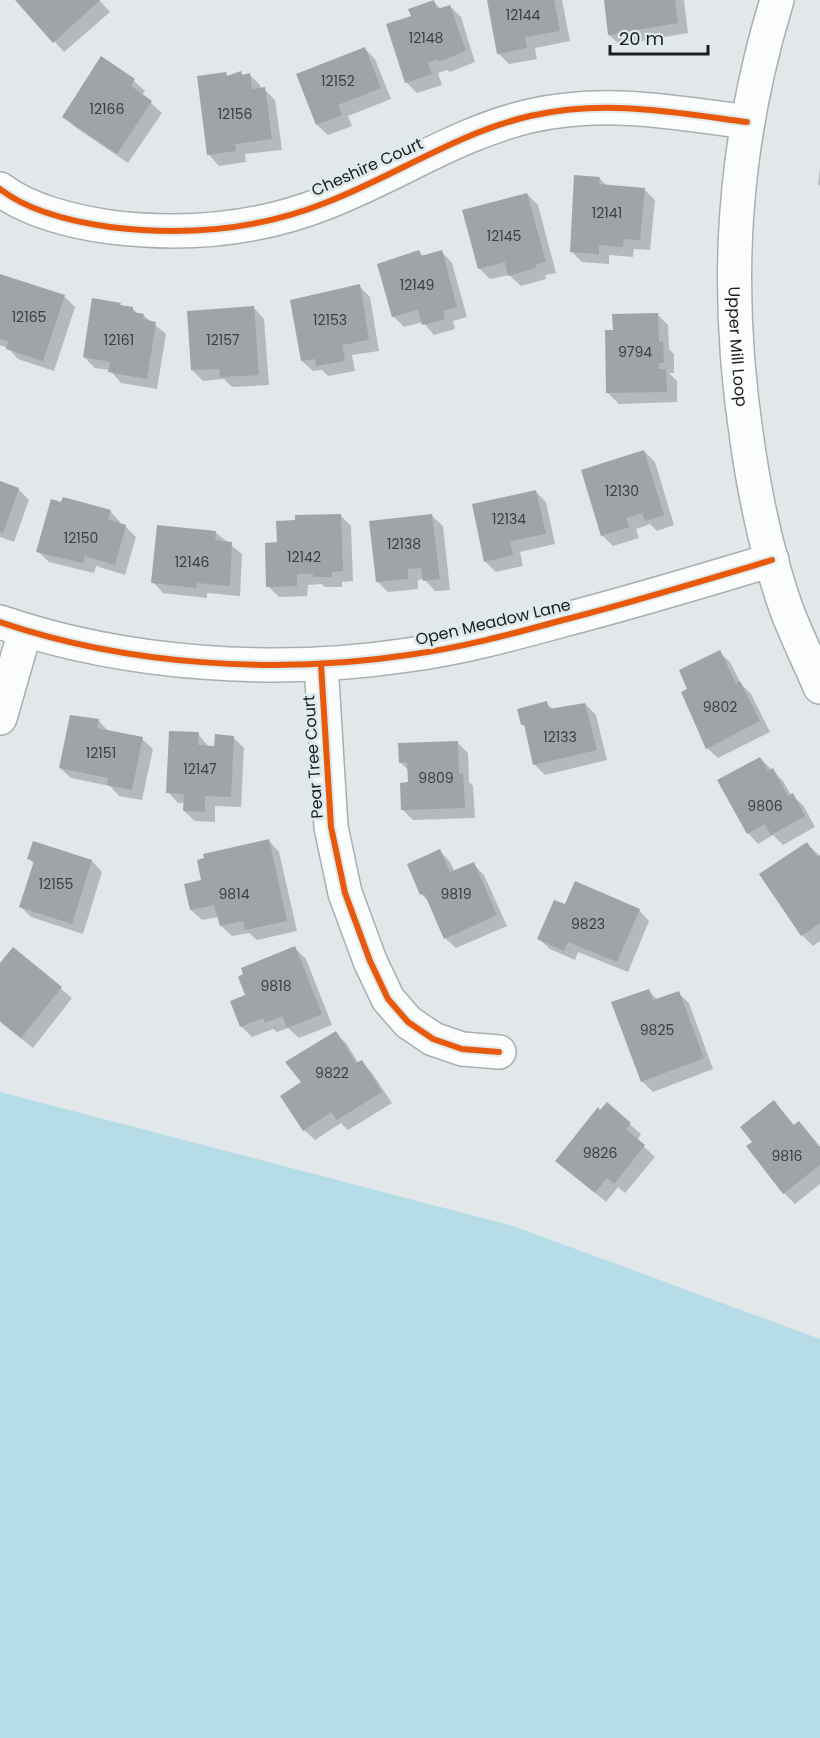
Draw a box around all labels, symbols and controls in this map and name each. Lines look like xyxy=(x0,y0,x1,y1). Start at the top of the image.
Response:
house number: 12144 xyxy=(506,5,541,25)
scale bar xyxy=(610,18,708,56)
text: 20 m xyxy=(619,26,664,51)
house number: 12148 xyxy=(409,28,443,48)
house number: 12152 xyxy=(321,71,355,91)
house number: 12166 xyxy=(90,99,125,119)
house number: 12156 xyxy=(218,104,252,124)
street label: Cheshire Court xyxy=(308,132,427,202)
house number: 12141 xyxy=(592,203,622,223)
house number: 12145 xyxy=(487,226,521,246)
house number: 12149 xyxy=(400,275,434,295)
street label: Upper Mill Loop xyxy=(723,286,754,408)
house number: 12165 xyxy=(12,307,46,327)
house number: 12153 xyxy=(313,310,347,330)
house number: 12161 xyxy=(104,330,134,350)
house number: 12157 xyxy=(206,330,240,350)
house number: 9794 xyxy=(618,342,652,362)
house number: 12130 xyxy=(605,481,639,501)
house number: 12134 xyxy=(492,509,526,529)
house number: 12150 xyxy=(64,528,98,548)
house number: 12138 xyxy=(387,534,421,554)
house number: 12142 xyxy=(287,547,321,567)
house number: 12146 xyxy=(175,552,209,572)
street label: Open Meadow Lane xyxy=(413,593,573,651)
street label: Pear Tree Court xyxy=(297,694,329,819)
house number: 9802 xyxy=(703,697,737,717)
house number: 12133 xyxy=(543,727,577,747)
house number: 12151 xyxy=(86,743,116,763)
house number: 12147 xyxy=(183,759,217,779)
house number: 9809 xyxy=(418,768,454,788)
house number: 9806 xyxy=(747,796,783,816)
house number: 12155 xyxy=(39,874,73,894)
house number: 9814 xyxy=(219,884,250,904)
house number: 9819 xyxy=(441,884,471,904)
house number: 9823 xyxy=(571,914,605,934)
house number: 9818 xyxy=(261,976,292,996)
house number: 9825 xyxy=(640,1020,674,1040)
house number: 9822 xyxy=(315,1063,349,1083)
house number: 9826 xyxy=(583,1143,617,1163)
house number: 9816 xyxy=(771,1146,803,1166)

